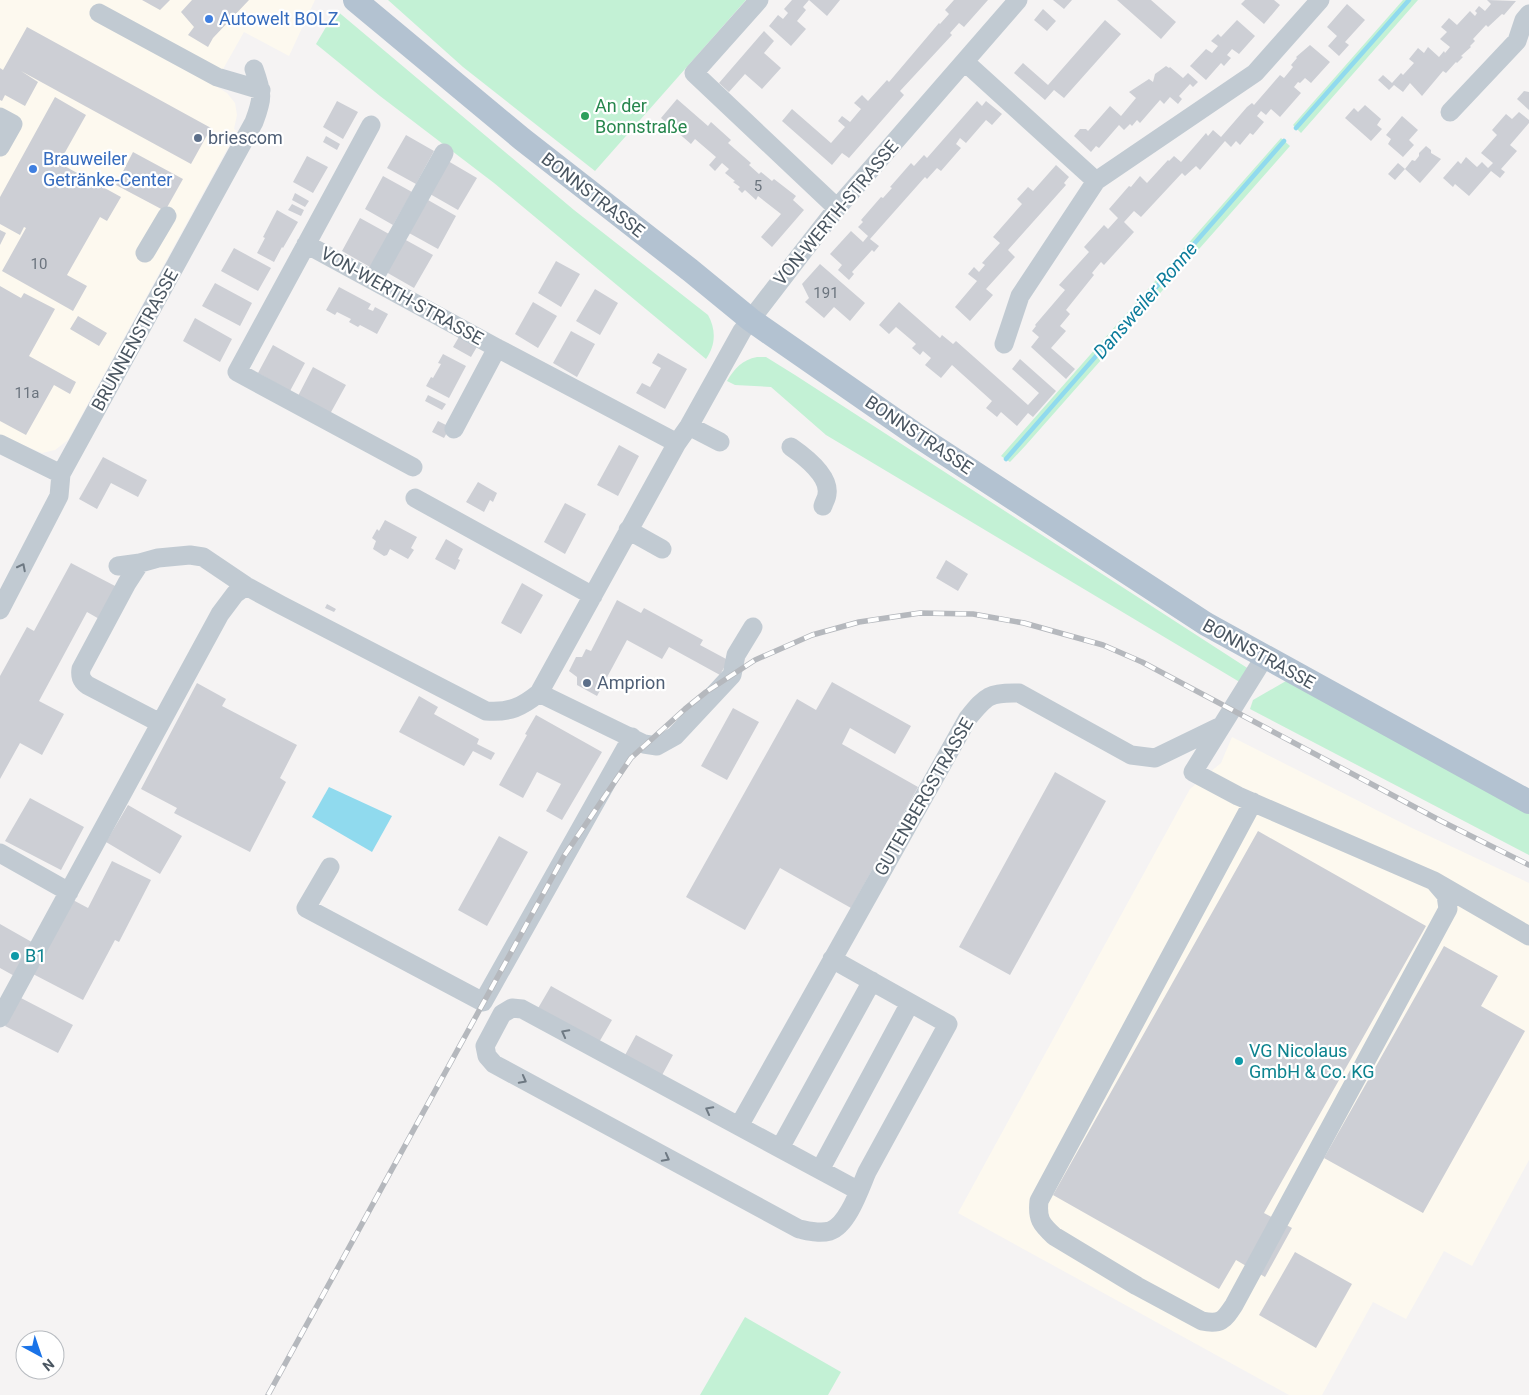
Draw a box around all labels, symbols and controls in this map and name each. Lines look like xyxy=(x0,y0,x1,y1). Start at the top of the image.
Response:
place label: Autowelt BOLZ xyxy=(219,8,339,29)
marker: Autowelt BOLZ xyxy=(203,13,215,25)
place label: An der Bonnstraße xyxy=(595,95,687,137)
marker: An der Bonnstraße xyxy=(579,110,591,122)
place label: briescom xyxy=(208,127,283,148)
marker: briescom xyxy=(192,132,204,144)
street label: VON-WERTH-STRASSE xyxy=(769,136,902,289)
place label: Brauweiler Getränke-Center xyxy=(43,148,172,190)
street label: BONNSTRASSE xyxy=(538,148,649,241)
marker: Brauweiler Getränke-Center xyxy=(27,163,39,175)
house number: 5 xyxy=(754,177,762,195)
water label: Dansweiler Ronne xyxy=(1088,237,1202,363)
street label: VON-WERTH-STRASSE xyxy=(317,242,487,349)
house number: 10 xyxy=(31,255,47,273)
street label: BRUNNENSTRASSE xyxy=(87,265,182,414)
house number: 191 xyxy=(813,284,839,302)
house number: 11a xyxy=(14,384,40,402)
street label: BONNSTRASSE xyxy=(862,391,977,478)
one-way arrow xyxy=(16,563,26,572)
street label: BONNSTRASSE xyxy=(1199,614,1319,693)
place label: Amprion xyxy=(597,672,665,693)
marker: Amprion xyxy=(581,677,593,689)
street label: GUTENBERGSTRASSE xyxy=(870,714,977,879)
place label: B1 xyxy=(25,945,46,966)
marker: B1 xyxy=(9,950,21,962)
one-way arrow xyxy=(562,1029,571,1039)
place label: VG Nicolaus GmbH & Co. KG xyxy=(1249,1040,1375,1082)
marker: VG Nicolaus GmbH & Co. KG xyxy=(1233,1055,1245,1067)
one-way arrow xyxy=(518,1074,527,1084)
one-way arrow xyxy=(705,1106,714,1116)
one-way arrow xyxy=(661,1152,670,1162)
north arrow xyxy=(15,1330,65,1380)
text: N xyxy=(39,1356,57,1374)

